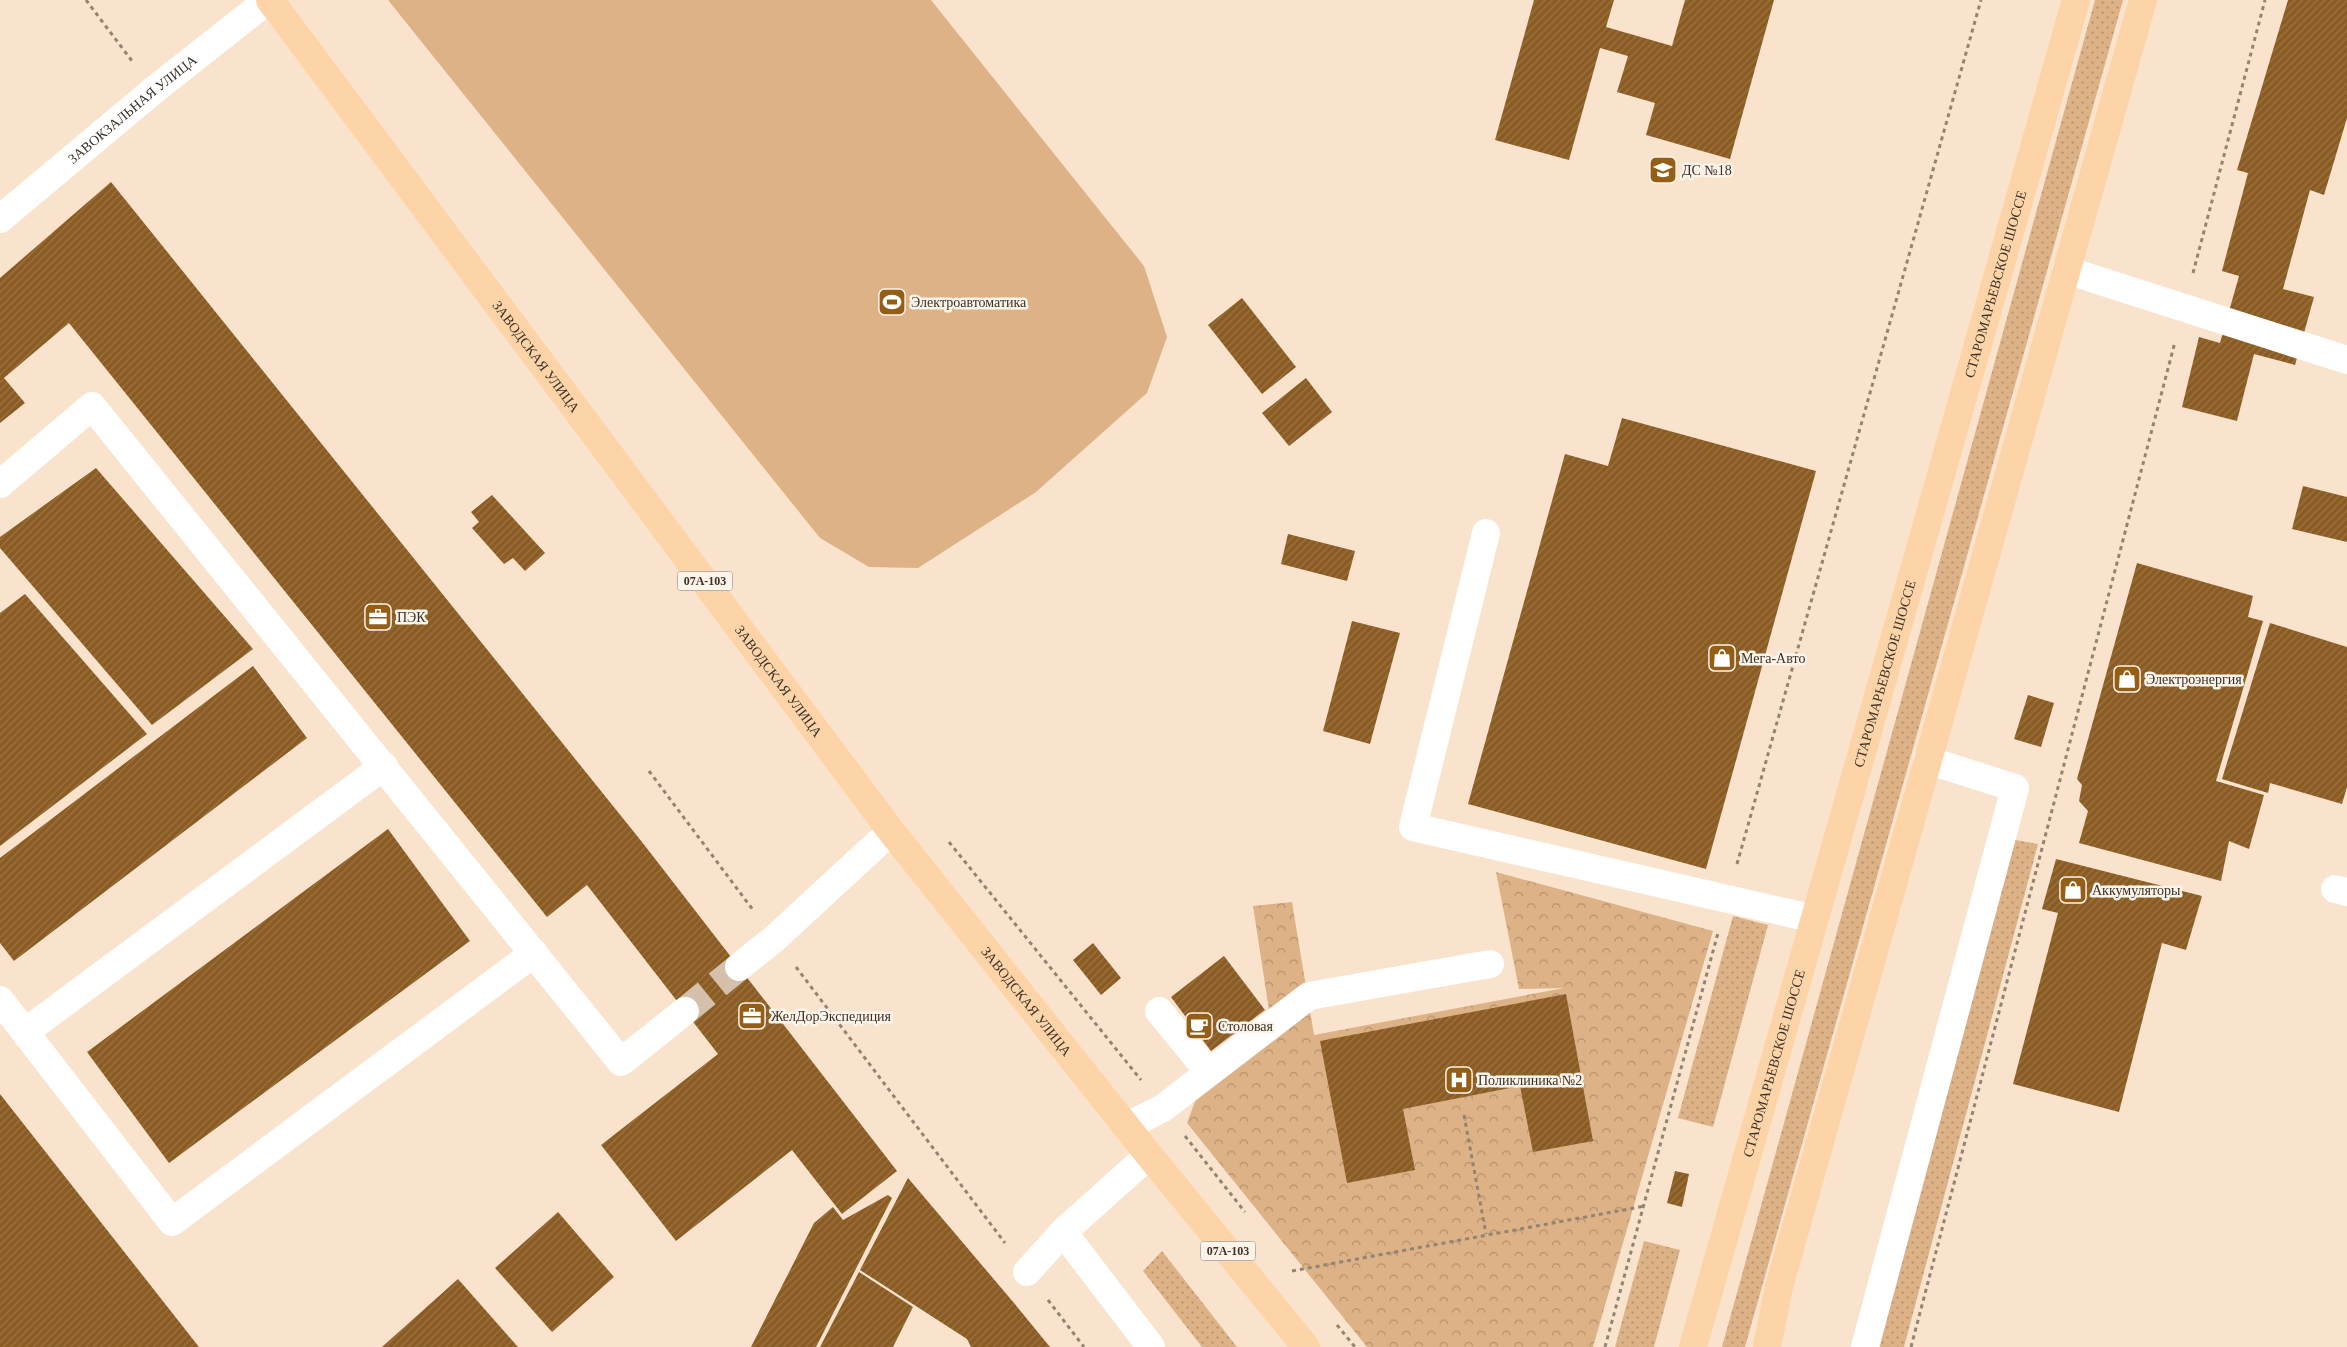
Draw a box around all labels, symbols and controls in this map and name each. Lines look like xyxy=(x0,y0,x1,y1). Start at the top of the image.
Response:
street label: ЗАВОКЗАЛЬНАЯ УЛИЦА xyxy=(65,52,201,167)
school or university icon: ДС №18 xyxy=(1648,155,1678,185)
place label: ДС №18 xyxy=(1682,163,1732,178)
street label: СТАРОМАРЬЕВСКОЕ ШОССЕ xyxy=(1962,189,2029,380)
sports icon: Электроавтоматика xyxy=(877,287,907,317)
place label: Электроавтоматика xyxy=(911,295,1027,310)
street label: ЗАВОДСКАЯ УЛИЦА xyxy=(489,298,583,416)
road number: 07А-103 xyxy=(678,572,732,590)
street label: СТАРОМАРЬЕВСКОЕ ШОССЕ xyxy=(1851,579,1919,769)
office icon: ПЭК xyxy=(363,602,393,632)
place label: ПЭК xyxy=(397,610,426,625)
street label: ЗАВОДСКАЯ УЛИЦА xyxy=(732,622,825,741)
shop icon: Мега-Авто xyxy=(1707,643,1737,673)
place label: Мега-Авто xyxy=(1741,651,1805,666)
shop icon: Электроэнергия xyxy=(2112,664,2142,694)
place label: Электроэнергия xyxy=(2146,672,2242,687)
shop icon: Аккумуляторы xyxy=(2058,875,2088,905)
place label: Аккумуляторы xyxy=(2092,883,2181,898)
street label: ЗАВОДСКАЯ УЛИЦА xyxy=(978,944,1075,1060)
street label: СТАРОМАРЬЕВСКОЕ ШОССЕ xyxy=(1740,968,1808,1159)
office icon: ЖелДорЭкспедиция xyxy=(737,1001,767,1031)
place label: ЖелДорЭкспедиция xyxy=(771,1009,892,1024)
cafe icon: Столовая xyxy=(1184,1011,1214,1041)
place label: Столовая xyxy=(1218,1019,1274,1034)
hospital icon: Поликлиника №2 xyxy=(1444,1065,1474,1095)
place label: Поликлиника №2 xyxy=(1478,1073,1582,1088)
road number: 07А-103 xyxy=(1200,1242,1256,1260)

